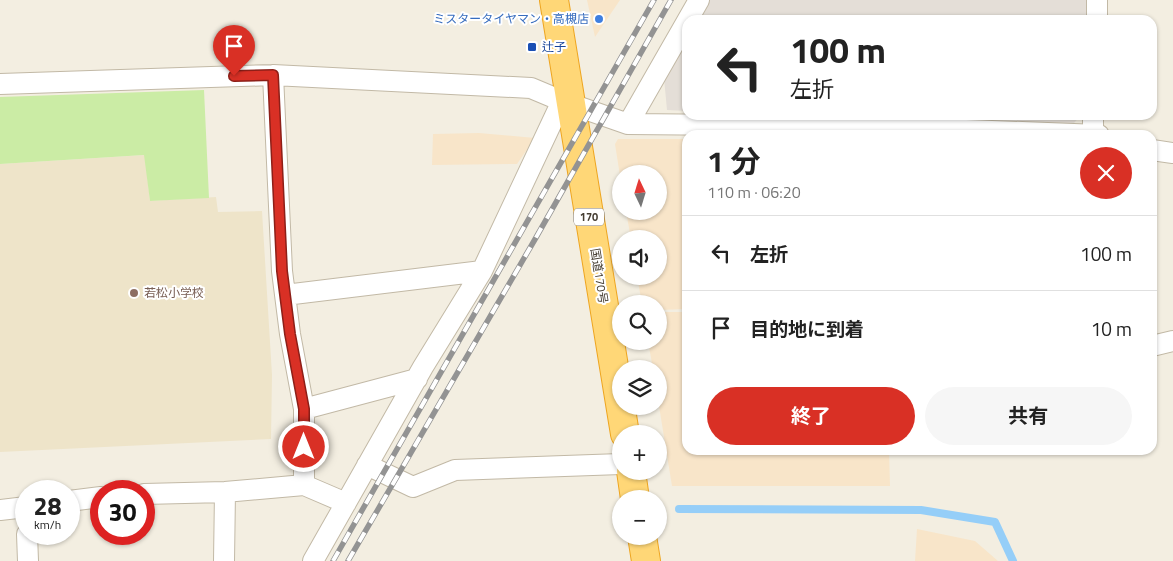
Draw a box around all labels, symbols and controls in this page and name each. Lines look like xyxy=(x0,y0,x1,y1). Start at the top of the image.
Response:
place label: ミスタータイヤマン・高槻店 xyxy=(433,9,589,28)
marker: ミスタータイヤマン・高槻店 xyxy=(593,13,605,25)
text: 100 m xyxy=(790,23,886,77)
pin xyxy=(213,25,255,76)
icon: arrive xyxy=(220,32,248,60)
icon: left xyxy=(707,35,772,100)
place label: 辻子 xyxy=(542,37,566,56)
marker: 辻子 xyxy=(526,41,538,53)
text: 左折 xyxy=(790,72,834,106)
text: 1 分 xyxy=(707,138,760,184)
button: close xyxy=(1080,147,1132,199)
north arrow xyxy=(612,165,668,220)
map controls xyxy=(612,165,667,545)
text: 110 m · 06:20 xyxy=(707,180,801,204)
road number: 170 xyxy=(574,208,604,226)
button: sound xyxy=(612,230,667,285)
icon: left xyxy=(707,239,735,267)
text: 左折 xyxy=(750,239,788,268)
text: 100 m xyxy=(1080,239,1132,268)
street label: 国道170号 xyxy=(586,247,613,305)
place label: 若松小学校 xyxy=(144,283,204,302)
marker: 若松小学校 xyxy=(128,287,140,299)
button: search xyxy=(612,295,667,350)
icon: arrive xyxy=(707,314,735,342)
text: 目的地に到着 xyxy=(750,314,864,343)
text: 10 m xyxy=(1091,314,1132,343)
button: layers xyxy=(612,360,667,415)
button: 終了 xyxy=(707,387,915,445)
button: 共有 xyxy=(925,387,1132,445)
position arrow xyxy=(277,420,329,472)
button: + xyxy=(612,425,667,480)
speed limit sign: 30 xyxy=(90,480,155,545)
text: 28 xyxy=(33,487,62,525)
button: − xyxy=(612,490,667,545)
text: km/h xyxy=(34,515,61,534)

